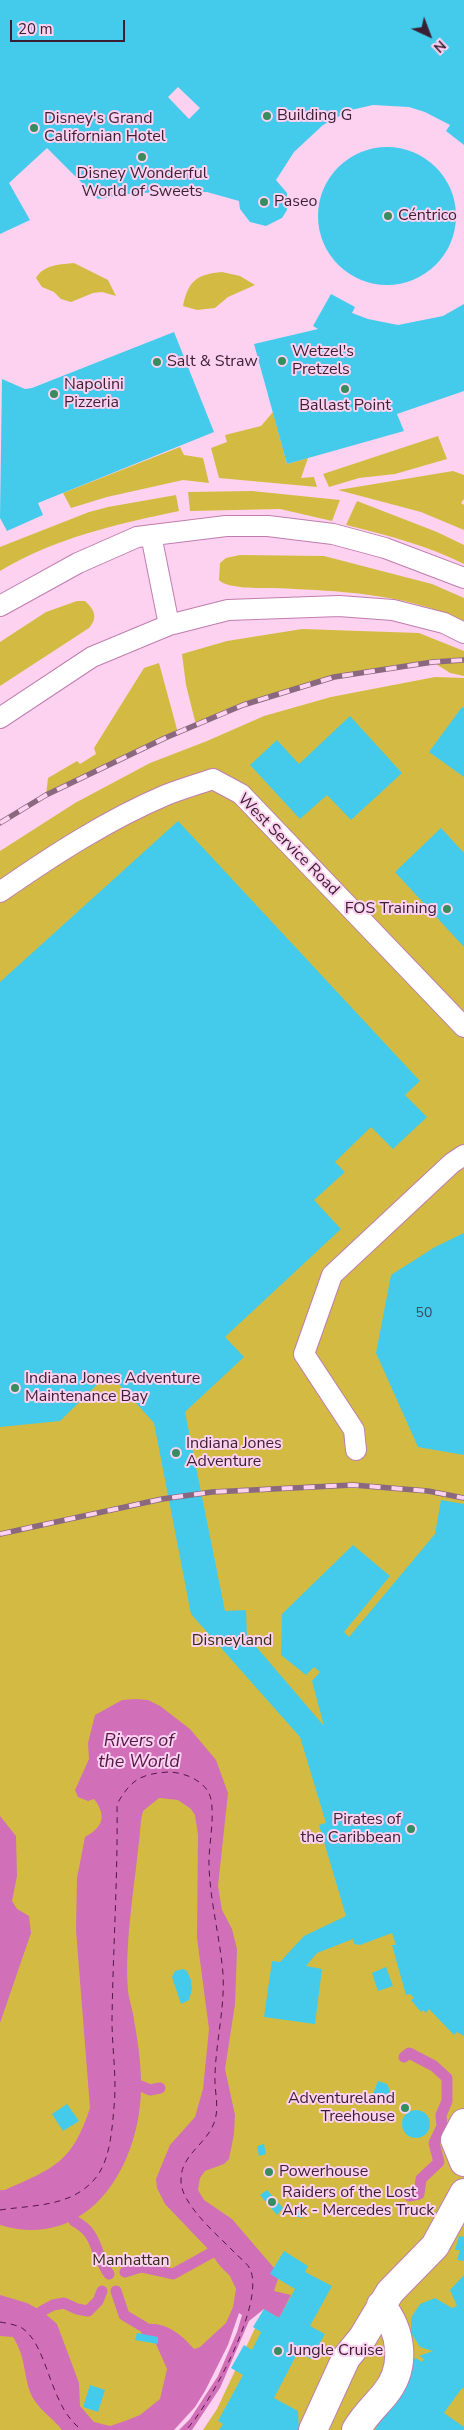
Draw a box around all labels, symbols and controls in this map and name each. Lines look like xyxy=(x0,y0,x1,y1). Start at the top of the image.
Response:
scale bar xyxy=(12,10,128,42)
north arrow xyxy=(404,10,454,60)
text: 20 m xyxy=(18,19,53,39)
text: N xyxy=(429,36,450,57)
place label: Building G xyxy=(277,106,352,126)
place label: Disney's Grand Californian Hotel xyxy=(44,109,165,147)
marker: Building G xyxy=(261,110,273,122)
marker: Disney's Grand Californian Hotel xyxy=(28,122,40,134)
marker: Disney Wonderful World of Sweets xyxy=(136,151,148,163)
place label: Disney Wonderful World of Sweets xyxy=(77,164,207,202)
place label: Paseo xyxy=(274,192,317,212)
marker: Paseo xyxy=(258,196,270,208)
place label: Céntrico xyxy=(398,206,457,226)
marker: Céntrico xyxy=(382,210,394,222)
place label: Wetzel's Pretzels xyxy=(292,342,354,380)
place label: Salt & Straw xyxy=(167,352,258,372)
marker: Wetzel's Pretzels xyxy=(276,355,288,367)
marker: Salt & Straw xyxy=(151,356,163,368)
place label: Napolini Pizzeria xyxy=(64,375,124,413)
marker: Ballast Point xyxy=(339,383,351,395)
marker: Napolini Pizzeria xyxy=(48,388,60,400)
place label: Ballast Point xyxy=(299,396,391,416)
street label: West Service Road xyxy=(233,790,343,900)
place label: FOS Training xyxy=(345,899,437,919)
marker: FOS Training xyxy=(441,903,453,915)
house number: 50 xyxy=(416,1306,432,1322)
place label: Indiana Jones Adventure Maintenance Bay xyxy=(25,1369,200,1407)
marker: Indiana Jones Adventure Maintenance Bay xyxy=(9,1382,21,1394)
place label: Indiana Jones Adventure xyxy=(186,1434,282,1472)
marker: Indiana Jones Adventure xyxy=(170,1447,182,1459)
park label: Disneyland xyxy=(192,1631,272,1651)
water label: Rivers of the World xyxy=(98,1731,180,1774)
place label: Pirates of the Caribbean xyxy=(301,1810,401,1848)
marker: Pirates of the Caribbean xyxy=(405,1823,417,1835)
place label: Adventureland Treehouse xyxy=(288,2089,395,2127)
marker: Adventureland Treehouse xyxy=(399,2102,411,2114)
place label: Powerhouse xyxy=(279,2162,368,2182)
marker: Powerhouse xyxy=(263,2166,275,2178)
place label: Raiders of the Lost Ark - Mercedes Truck xyxy=(282,2183,434,2221)
marker: Raiders of the Lost Ark - Mercedes Truck xyxy=(266,2196,278,2208)
park label: Manhattan xyxy=(92,2251,170,2271)
place label: Jungle Cruise xyxy=(288,2341,383,2361)
marker: Jungle Cruise xyxy=(272,2345,284,2357)

